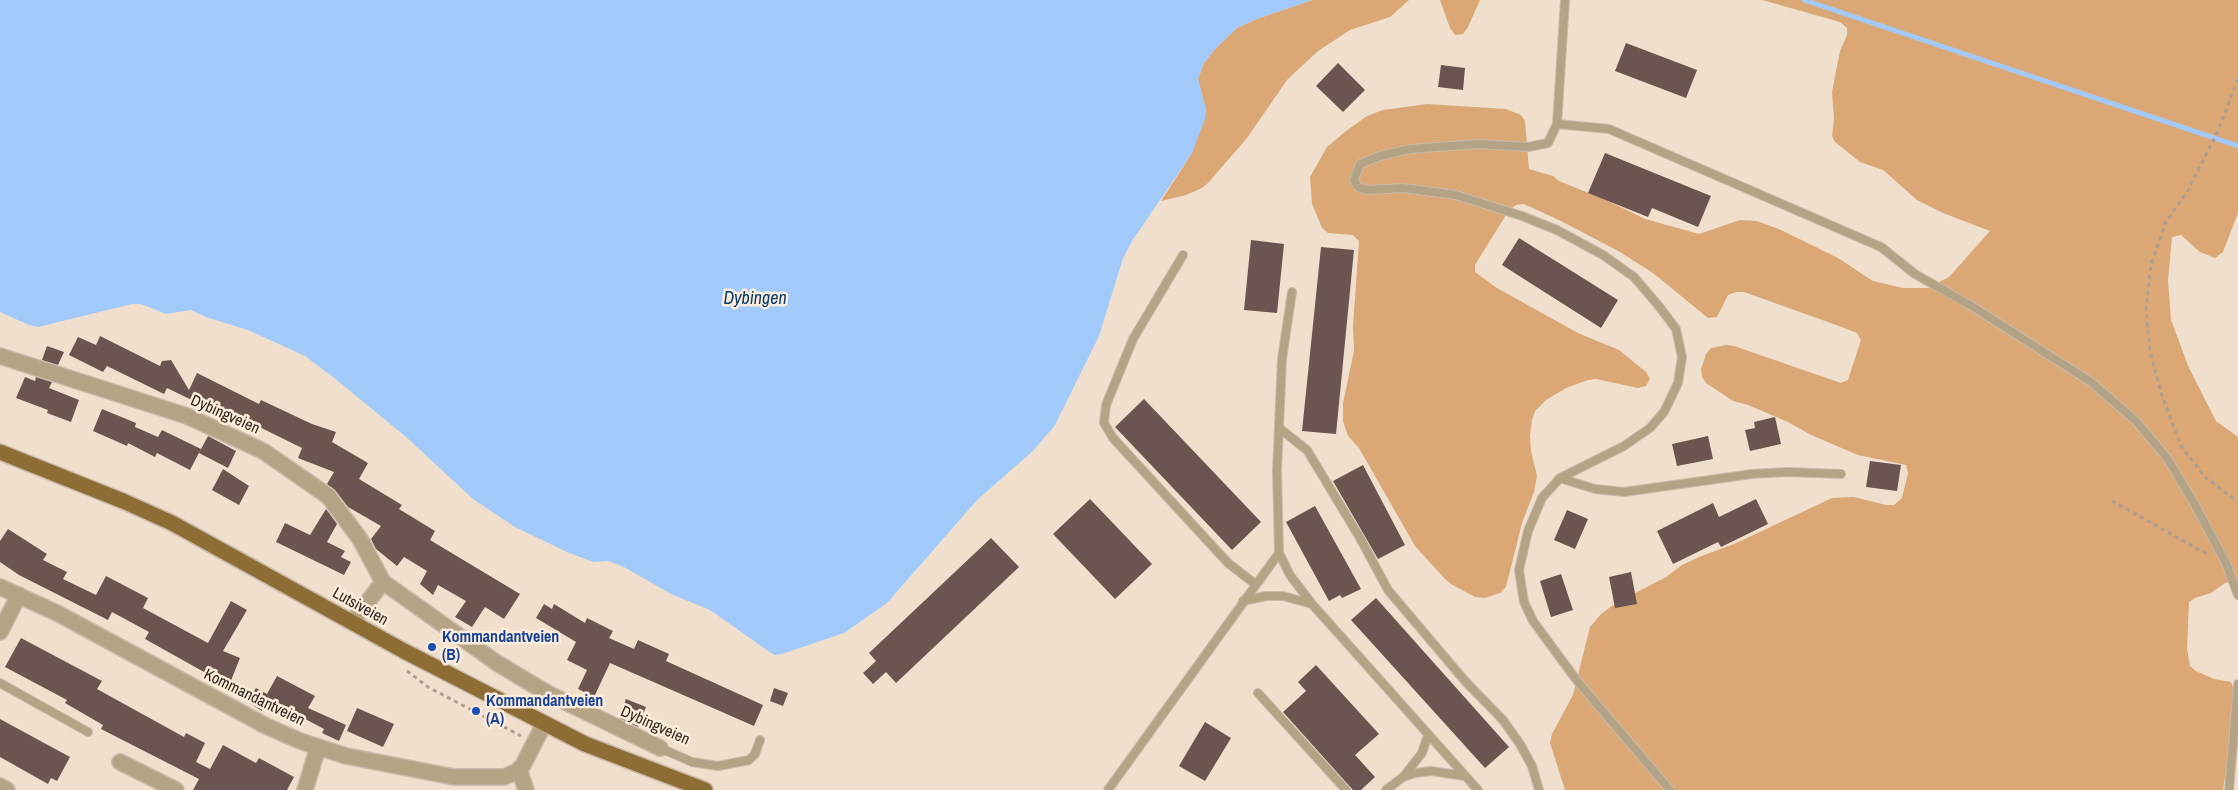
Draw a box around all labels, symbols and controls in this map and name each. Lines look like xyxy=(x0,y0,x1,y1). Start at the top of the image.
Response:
water label: Dybingen xyxy=(723,288,787,310)
street label: Dybingveien xyxy=(187,391,263,439)
street label: Lutsiveien xyxy=(329,584,391,630)
place label: Kommandantveien (B) xyxy=(442,628,559,666)
marker: Kommandantveien (B) xyxy=(426,641,438,653)
street label: Kommandantveien xyxy=(200,665,308,731)
place label: Kommandantveien (A) xyxy=(486,692,603,730)
street label: Dybingveien xyxy=(617,702,693,750)
marker: Kommandantveien (A) xyxy=(470,705,482,717)

